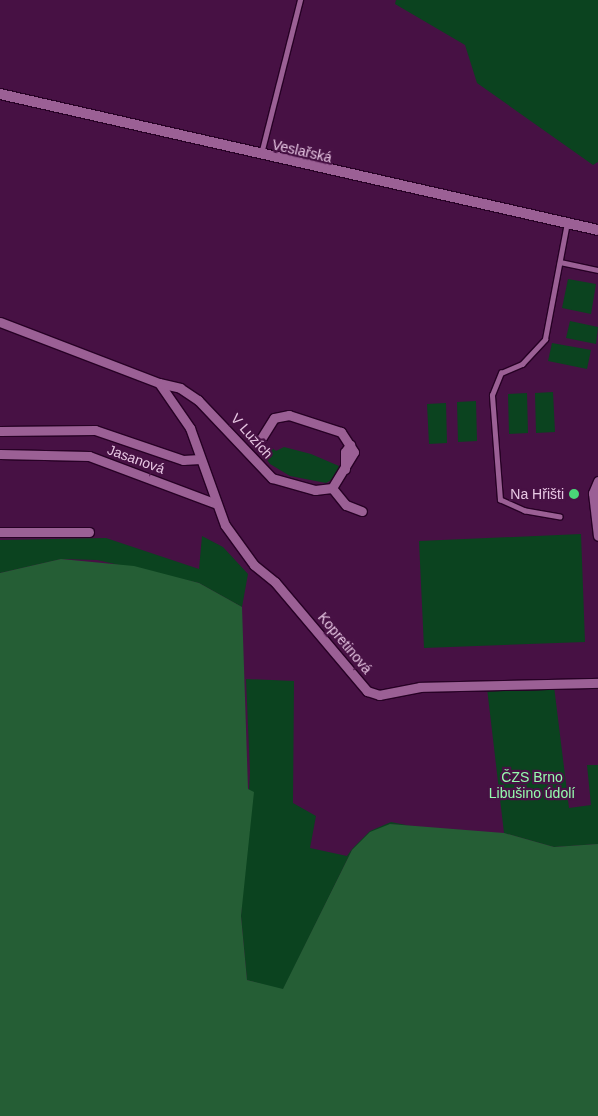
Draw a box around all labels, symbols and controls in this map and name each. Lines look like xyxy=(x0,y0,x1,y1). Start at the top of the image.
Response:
street label: Veslařská xyxy=(271,136,333,166)
street label: V Luzích xyxy=(228,410,276,462)
street label: Jasanová xyxy=(105,441,167,477)
place label: Na Hřišti xyxy=(510,486,564,502)
marker: Na Hřišti xyxy=(568,488,580,500)
street label: Kopretinová xyxy=(315,609,375,677)
park label: ČZS Brno Libušino údolí xyxy=(489,769,575,802)

